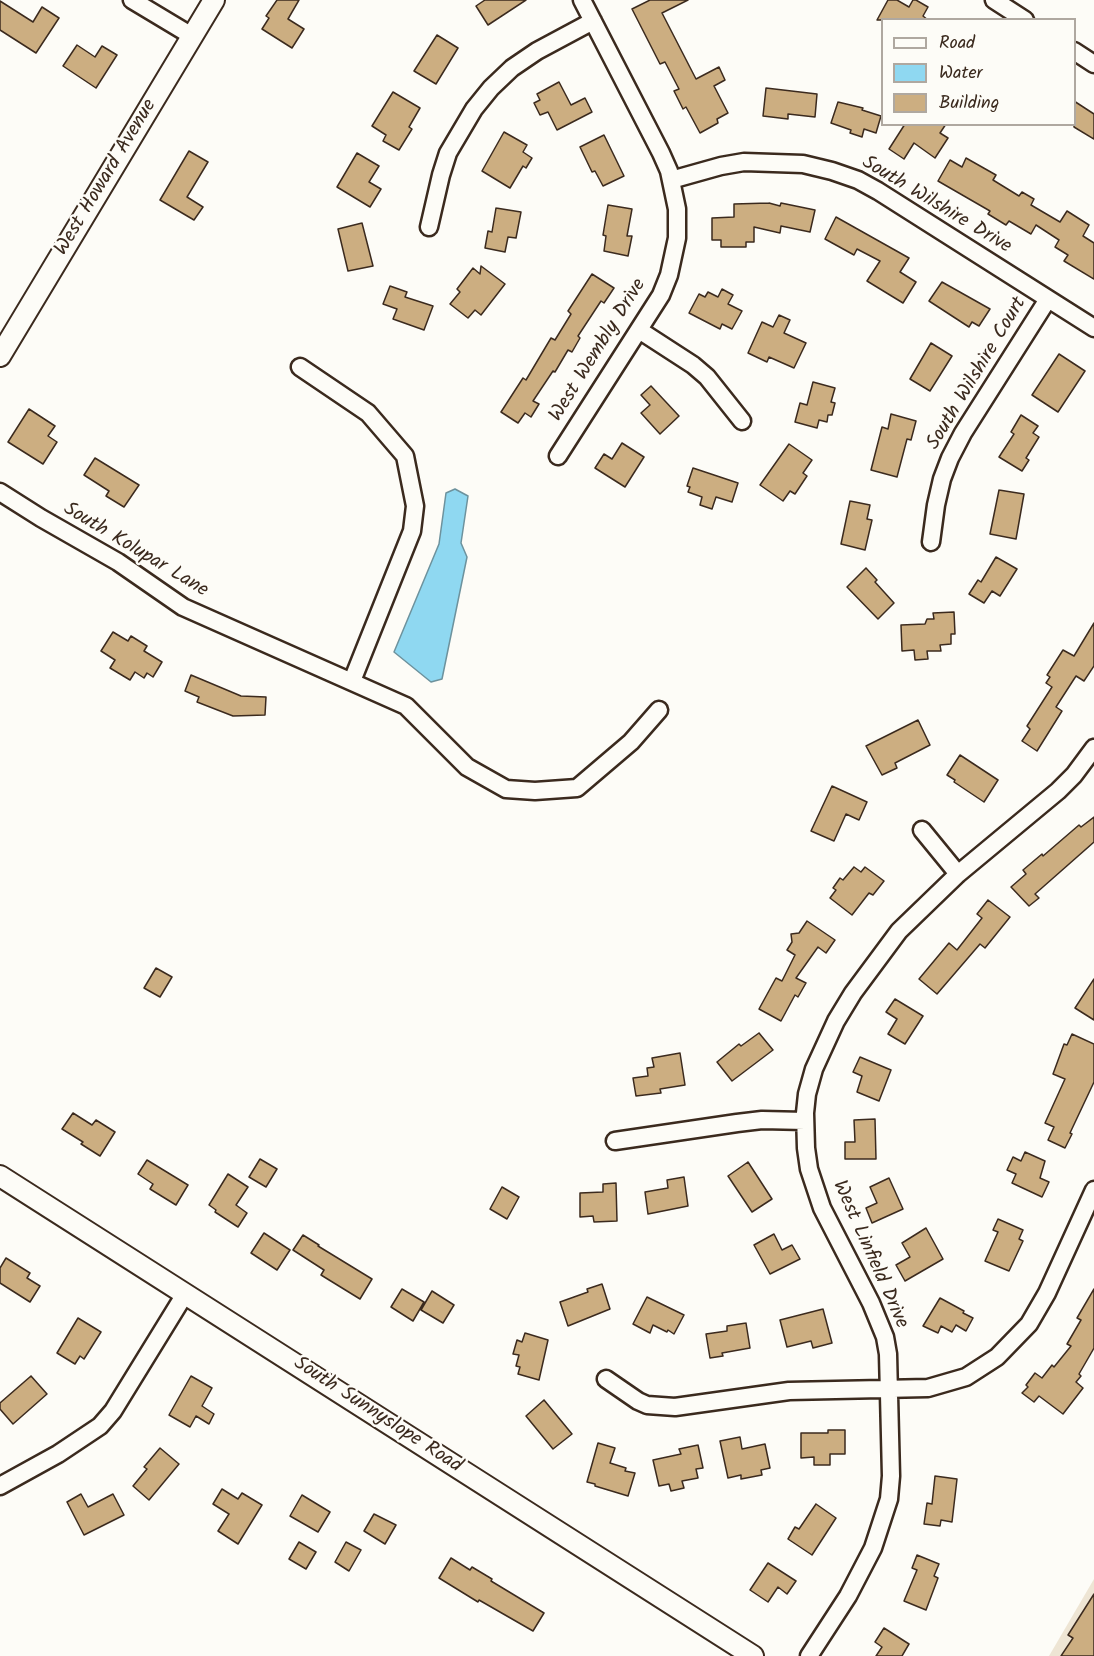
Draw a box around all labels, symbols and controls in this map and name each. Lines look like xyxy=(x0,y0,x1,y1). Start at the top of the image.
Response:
legend xyxy=(881,18,1076,126)
text: Road xyxy=(939,29,975,58)
text: Water xyxy=(939,59,983,88)
text: Building xyxy=(939,89,999,118)
street label: West Howard Avenue xyxy=(51,96,163,260)
street label: South Wilshire Drive xyxy=(857,152,1015,260)
street label: West Wembly Drive xyxy=(545,275,653,427)
street label: South Wilshire Court xyxy=(923,293,1033,455)
street label: South Kolupar Lane xyxy=(58,498,212,604)
street label: West Linfield Drive xyxy=(826,1177,912,1333)
street label: South Sunnyslope Road xyxy=(288,1353,466,1479)

